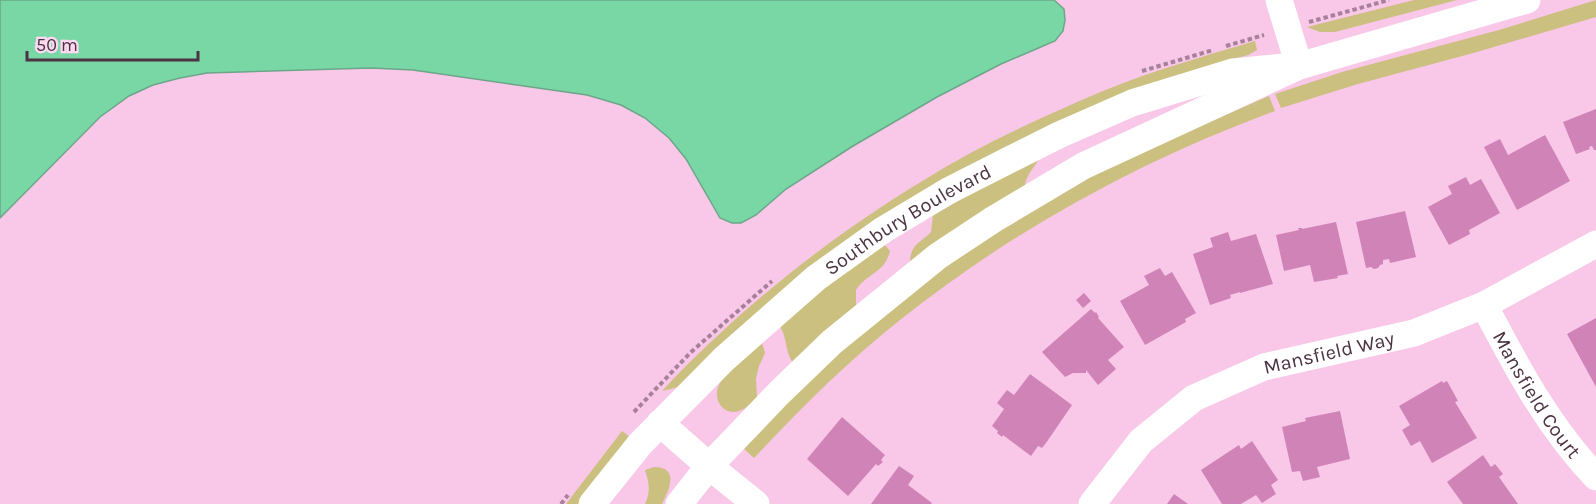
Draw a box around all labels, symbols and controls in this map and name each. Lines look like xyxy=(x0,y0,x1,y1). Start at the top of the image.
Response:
scale bar xyxy=(27,24,198,62)
text: 50 m xyxy=(36,34,78,56)
street label: Southbury Boulevard xyxy=(820,160,995,280)
street label: Mansfield Way xyxy=(1261,326,1396,378)
street label: Mansfield Court xyxy=(1488,327,1586,463)

